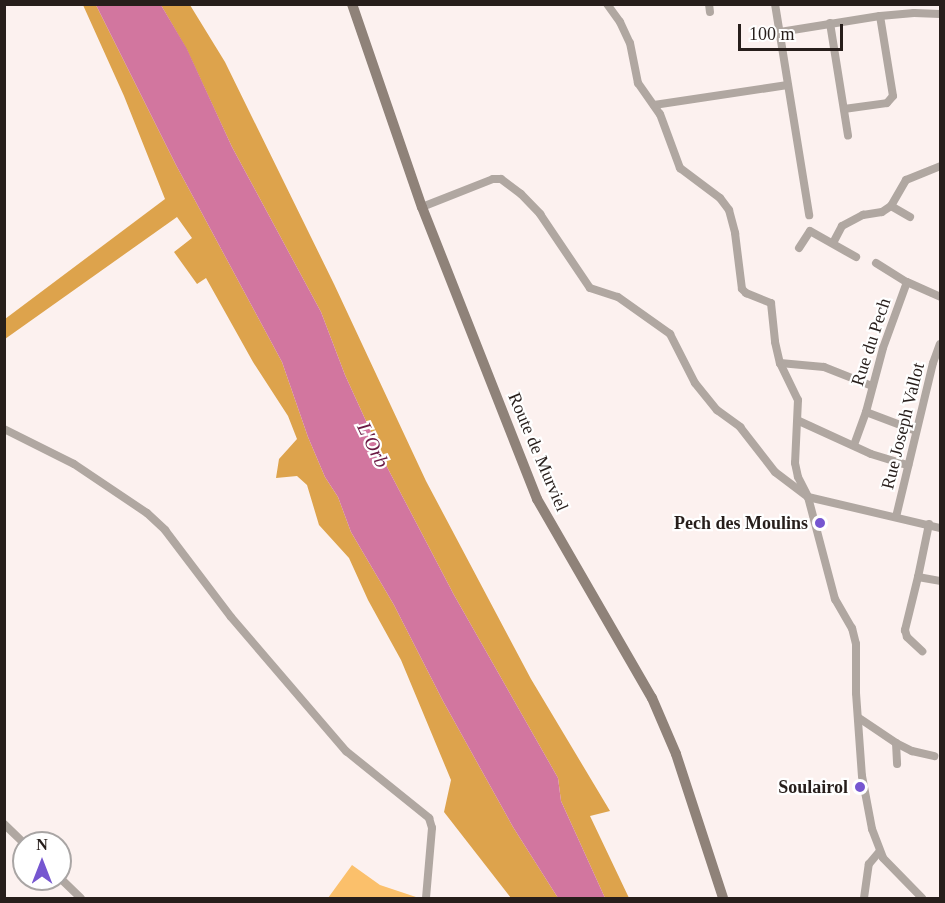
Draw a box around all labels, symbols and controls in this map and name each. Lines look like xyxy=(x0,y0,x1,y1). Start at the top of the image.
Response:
scale bar xyxy=(741,12,846,50)
text: 100 m xyxy=(749,24,795,44)
street label: Rue du Pech xyxy=(847,295,895,389)
street label: Rue Joseph Vallot xyxy=(877,360,929,492)
street label: Route de Murviel xyxy=(503,389,573,515)
water label: L'Orb xyxy=(352,418,394,472)
place label: Pech des Moulins xyxy=(674,512,808,534)
marker: Pech des Moulins xyxy=(813,516,827,530)
place label: Soulairol xyxy=(778,776,848,798)
marker: Soulairol xyxy=(853,780,867,794)
north arrow xyxy=(12,831,72,891)
text: N xyxy=(36,836,48,853)

